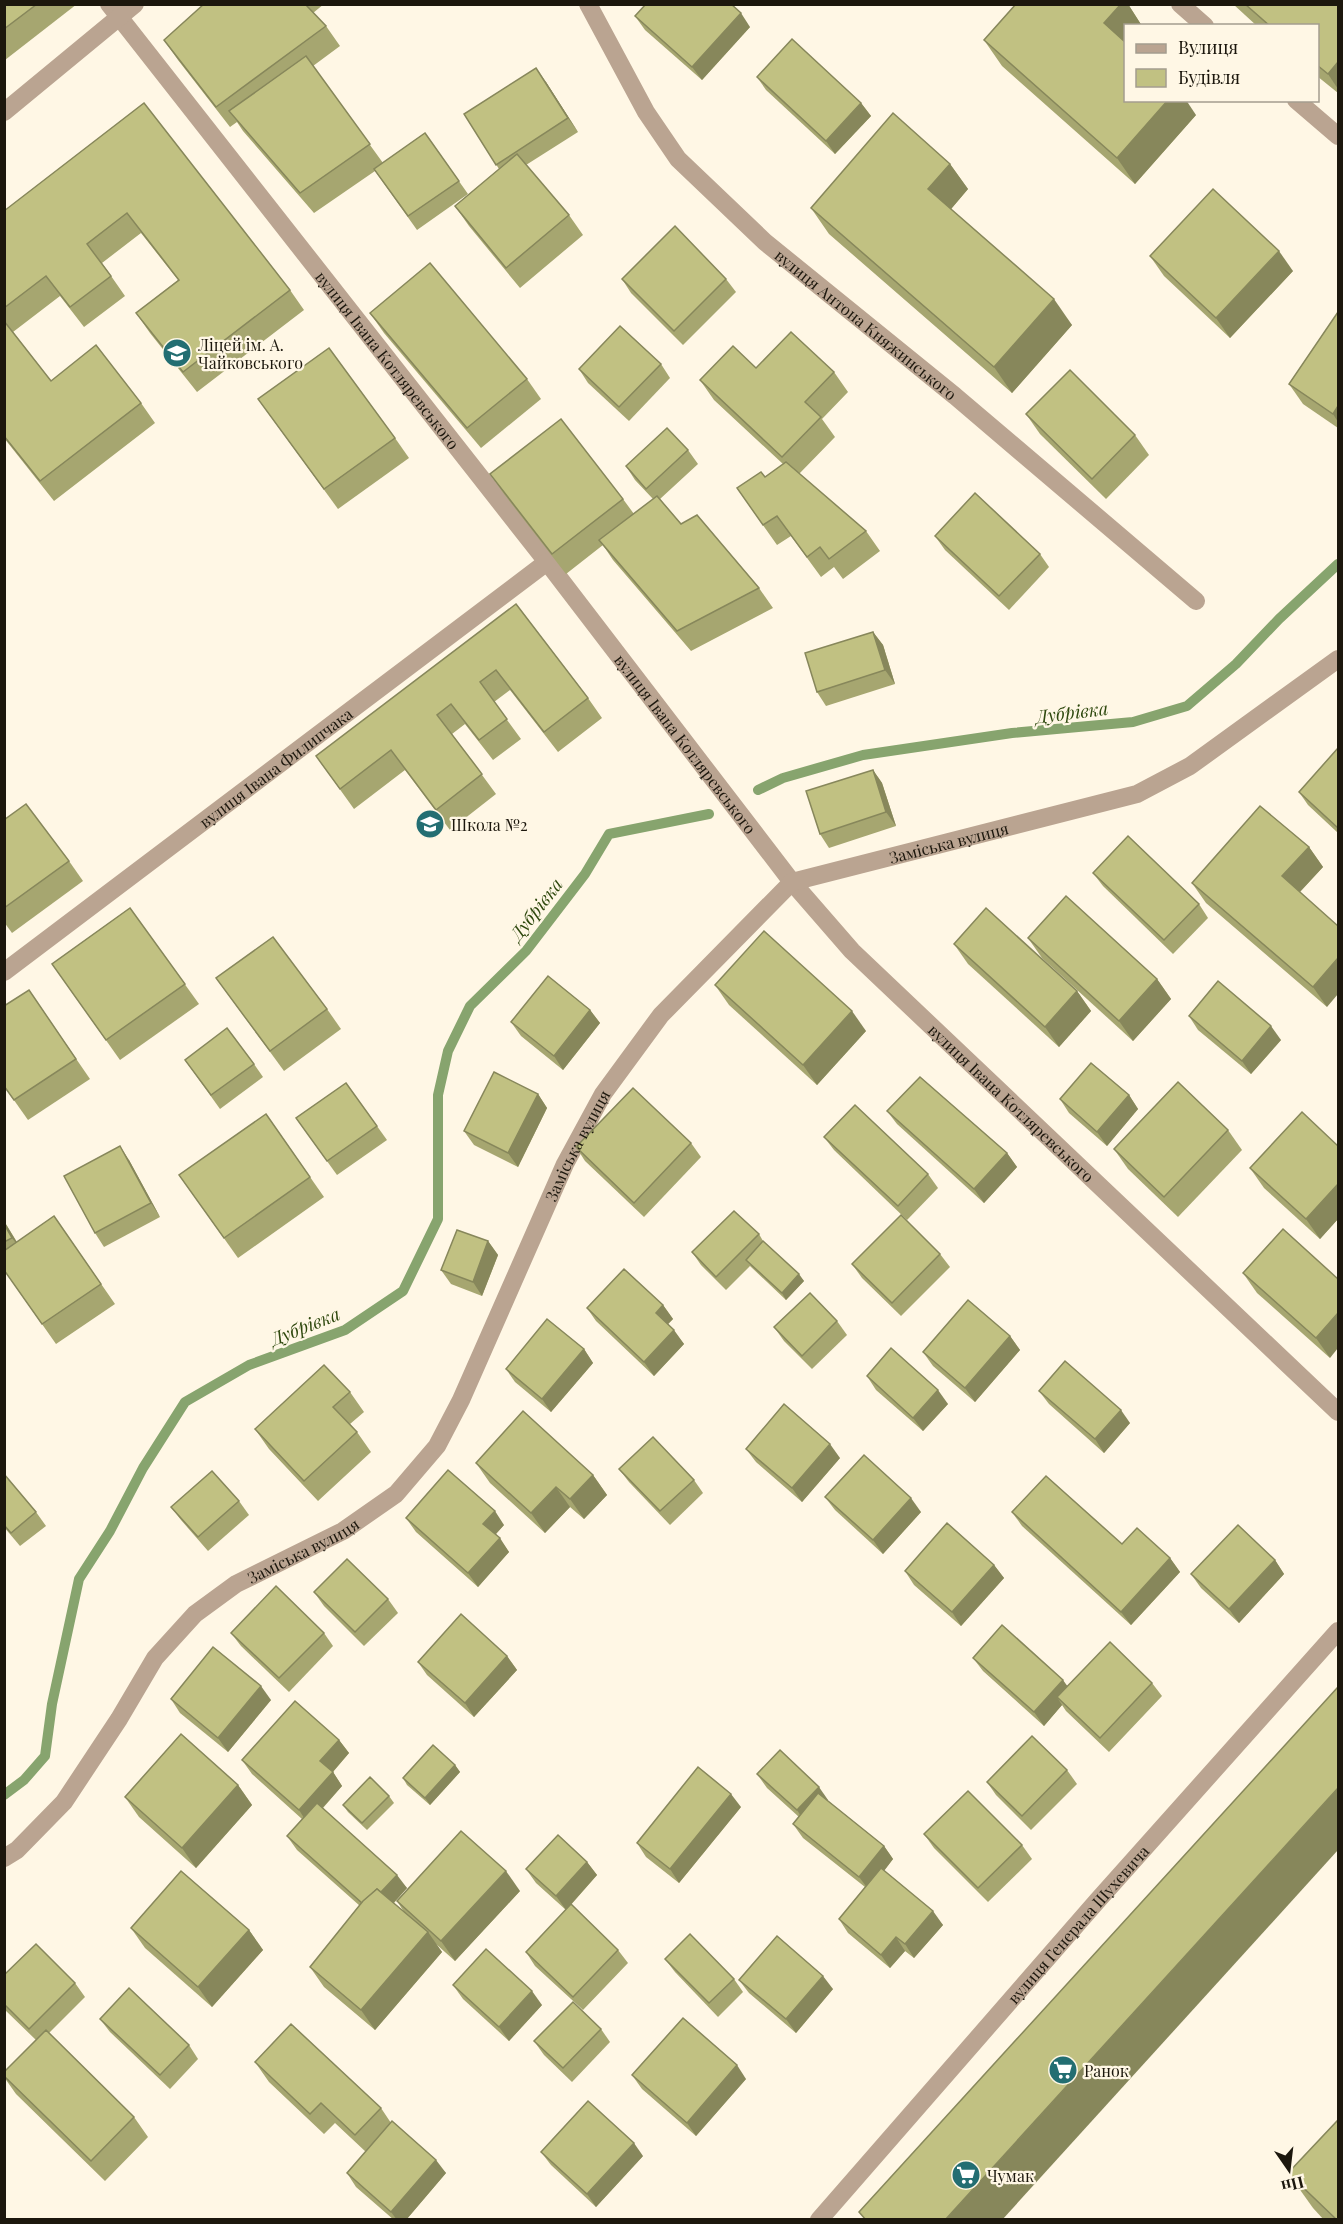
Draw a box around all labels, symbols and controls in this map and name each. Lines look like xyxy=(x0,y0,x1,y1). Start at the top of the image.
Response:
legend xyxy=(1124,24,1319,102)
text: Вулиця xyxy=(1178,35,1239,59)
text: Будівля xyxy=(1178,65,1241,89)
street label: вулиця Антона Княжинського xyxy=(771,244,962,404)
street label: вулиця Івана Котляревського xyxy=(312,266,465,453)
place label: Ліцей ім. А. Чайковського xyxy=(197,334,303,373)
school or university icon: Ліцей ім. А. Чайковського xyxy=(161,337,193,369)
street label: вулиця Івана Котляревського xyxy=(610,649,762,838)
water label: Дубрівка xyxy=(1031,696,1110,729)
street label: вулиця Івана Филипчака xyxy=(194,702,356,832)
school or university icon: Школа №2 xyxy=(414,808,446,840)
place label: Школа №2 xyxy=(451,814,528,835)
street label: Заміська вулиця xyxy=(887,817,1011,867)
water label: Дубрівка xyxy=(502,873,568,947)
street label: вулиця Івана Котляревського xyxy=(924,1019,1099,1186)
street label: Заміська вулиця xyxy=(540,1086,614,1204)
water label: Дубрівка xyxy=(264,1301,343,1352)
street label: Заміська вулиця xyxy=(244,1513,363,1587)
street label: вулиця Генерала Шухевича xyxy=(1002,1840,1153,2008)
supermarket icon: Ранок xyxy=(1047,2054,1079,2086)
place label: Ранок xyxy=(1084,2060,1129,2081)
north arrow xyxy=(1259,2140,1319,2200)
supermarket icon: Чумак xyxy=(950,2159,982,2191)
place label: Чумак xyxy=(987,2165,1034,2186)
text: Пн xyxy=(1279,2172,1306,2198)

